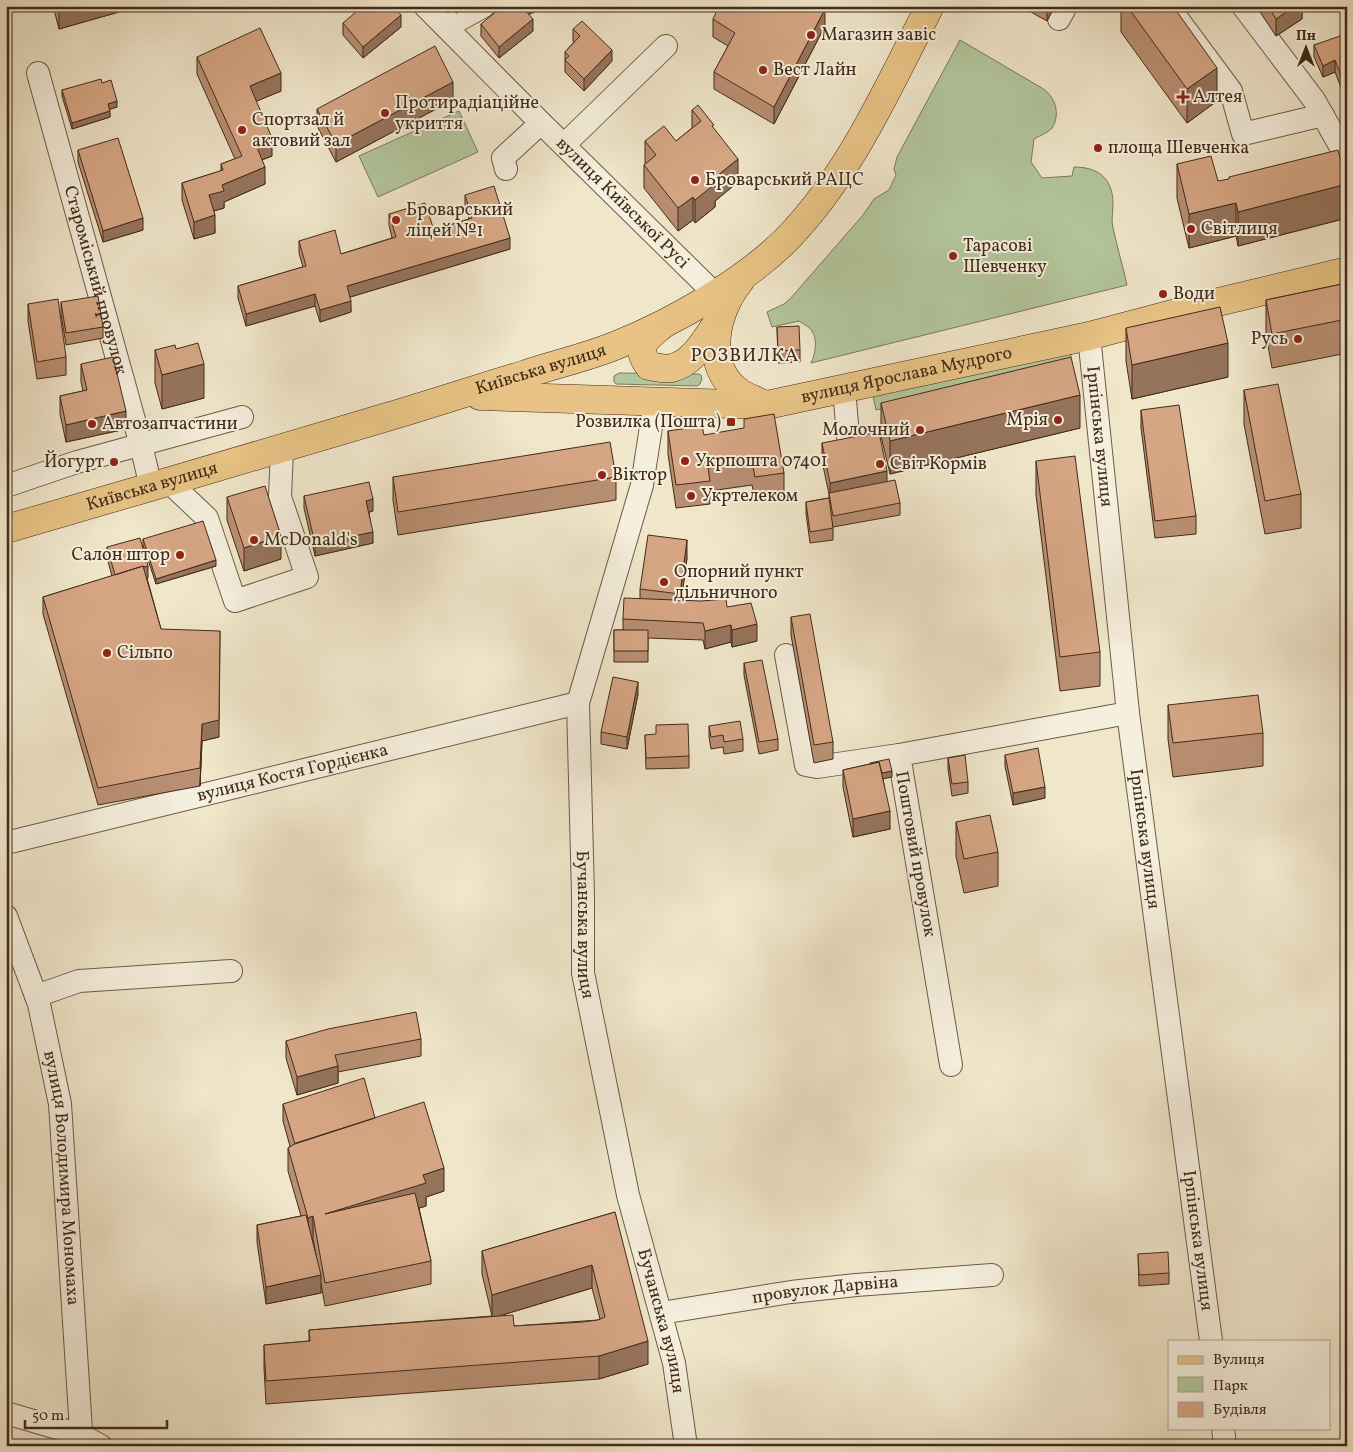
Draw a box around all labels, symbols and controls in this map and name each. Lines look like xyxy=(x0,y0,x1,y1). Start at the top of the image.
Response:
north arrow xyxy=(1280,22,1330,72)
place label: Магазин завіс xyxy=(821,23,936,48)
text: Пн xyxy=(1296,27,1316,46)
marker: Магазин завіс xyxy=(805,29,817,41)
place label: Вест Лайн xyxy=(773,58,857,83)
marker: Вест Лайн xyxy=(757,64,769,76)
place label: Алтея xyxy=(1193,85,1242,110)
place label: Протирадіаційне укриття xyxy=(395,91,539,137)
marker: Алтея xyxy=(1177,91,1189,103)
marker: Протирадіаційне укриття xyxy=(379,107,391,119)
place label: Спортзал й актовий зал xyxy=(252,108,351,154)
marker: Спортзал й актовий зал xyxy=(236,124,248,136)
street label: вулиця Київської Русі xyxy=(550,132,695,275)
place label: площа Шевченка xyxy=(1108,136,1249,161)
marker: площа Шевченка xyxy=(1092,142,1104,154)
place label: Броварський РАЦС xyxy=(705,168,864,193)
marker: Броварський РАЦС xyxy=(689,174,701,186)
street label: Староміський провулок xyxy=(57,183,134,378)
place label: Броварський ліцей №1 xyxy=(406,198,513,244)
marker: Броварський ліцей №1 xyxy=(390,214,402,226)
place label: Світлиця xyxy=(1201,217,1278,242)
marker: Світлиця xyxy=(1185,223,1197,235)
place label: Тарасові Шевченку xyxy=(963,234,1047,280)
marker: Тарасові Шевченку xyxy=(947,250,959,262)
place label: Води xyxy=(1173,282,1215,307)
marker: Води xyxy=(1157,288,1169,300)
place label: Русь xyxy=(1251,327,1288,352)
marker: Русь xyxy=(1292,333,1304,345)
street label: Київська вулиця xyxy=(472,338,610,401)
street label: вулиця Ярослава Мудрого xyxy=(799,340,1014,410)
district label: РОЗВИЛКА xyxy=(690,343,800,369)
street label: Ірпінська вулиця xyxy=(1080,365,1119,508)
place label: Мрія xyxy=(1006,408,1048,433)
place label: Розвилка (Пошта) xyxy=(575,410,721,435)
place label: Автозапчастини xyxy=(102,412,238,437)
marker: Мрія xyxy=(1052,414,1064,426)
marker: Розвилка (Пошта) xyxy=(725,416,737,428)
marker: Автозапчастини xyxy=(86,418,98,430)
place label: Молочний xyxy=(822,418,910,443)
marker: Молочний xyxy=(914,424,926,436)
place label: Укрпошта 07401 xyxy=(695,449,828,474)
place label: Йогурт xyxy=(44,450,104,475)
place label: Світ Кормів xyxy=(890,452,987,477)
street label: Київська вулиця xyxy=(83,455,221,517)
marker: Укрпошта 07401 xyxy=(679,455,691,467)
marker: Йогурт xyxy=(108,456,120,468)
marker: Світ Кормів xyxy=(874,458,886,470)
place label: Віктор xyxy=(612,463,667,488)
marker: Віктор xyxy=(596,469,608,481)
place label: Укртелеком xyxy=(701,484,798,509)
marker: Укртелеком xyxy=(685,490,697,502)
place label: McDonald's xyxy=(264,528,358,553)
marker: McDonald's xyxy=(248,534,260,546)
place label: Салон штор xyxy=(72,543,170,568)
marker: Салон штор xyxy=(174,549,186,561)
place label: Опорний пункт дільничного xyxy=(674,560,804,606)
marker: Опорний пункт дільничного xyxy=(658,576,670,588)
place label: Сільпо xyxy=(117,641,173,666)
marker: Сільпо xyxy=(101,647,113,659)
street label: вулиця Костя Гордієнка xyxy=(194,737,391,808)
street label: Ірпінська вулиця xyxy=(1123,767,1166,911)
street label: Поштовий провулок xyxy=(888,769,942,939)
street label: Бучанська вулиця xyxy=(569,850,600,1001)
street label: вулиця Володимира Мономаха xyxy=(37,1048,85,1306)
street label: Ірпінська вулиця xyxy=(1176,1169,1219,1312)
street label: Бучанська вулиця xyxy=(631,1246,691,1395)
street label: провулок Дарвіна xyxy=(750,1269,899,1311)
legend xyxy=(1168,1340,1330,1430)
text: Вулиця xyxy=(1213,1350,1265,1371)
text: Парк xyxy=(1213,1376,1248,1397)
scale bar xyxy=(25,1397,168,1429)
text: Будівля xyxy=(1213,1400,1267,1421)
text: 50 m xyxy=(32,1406,64,1427)

